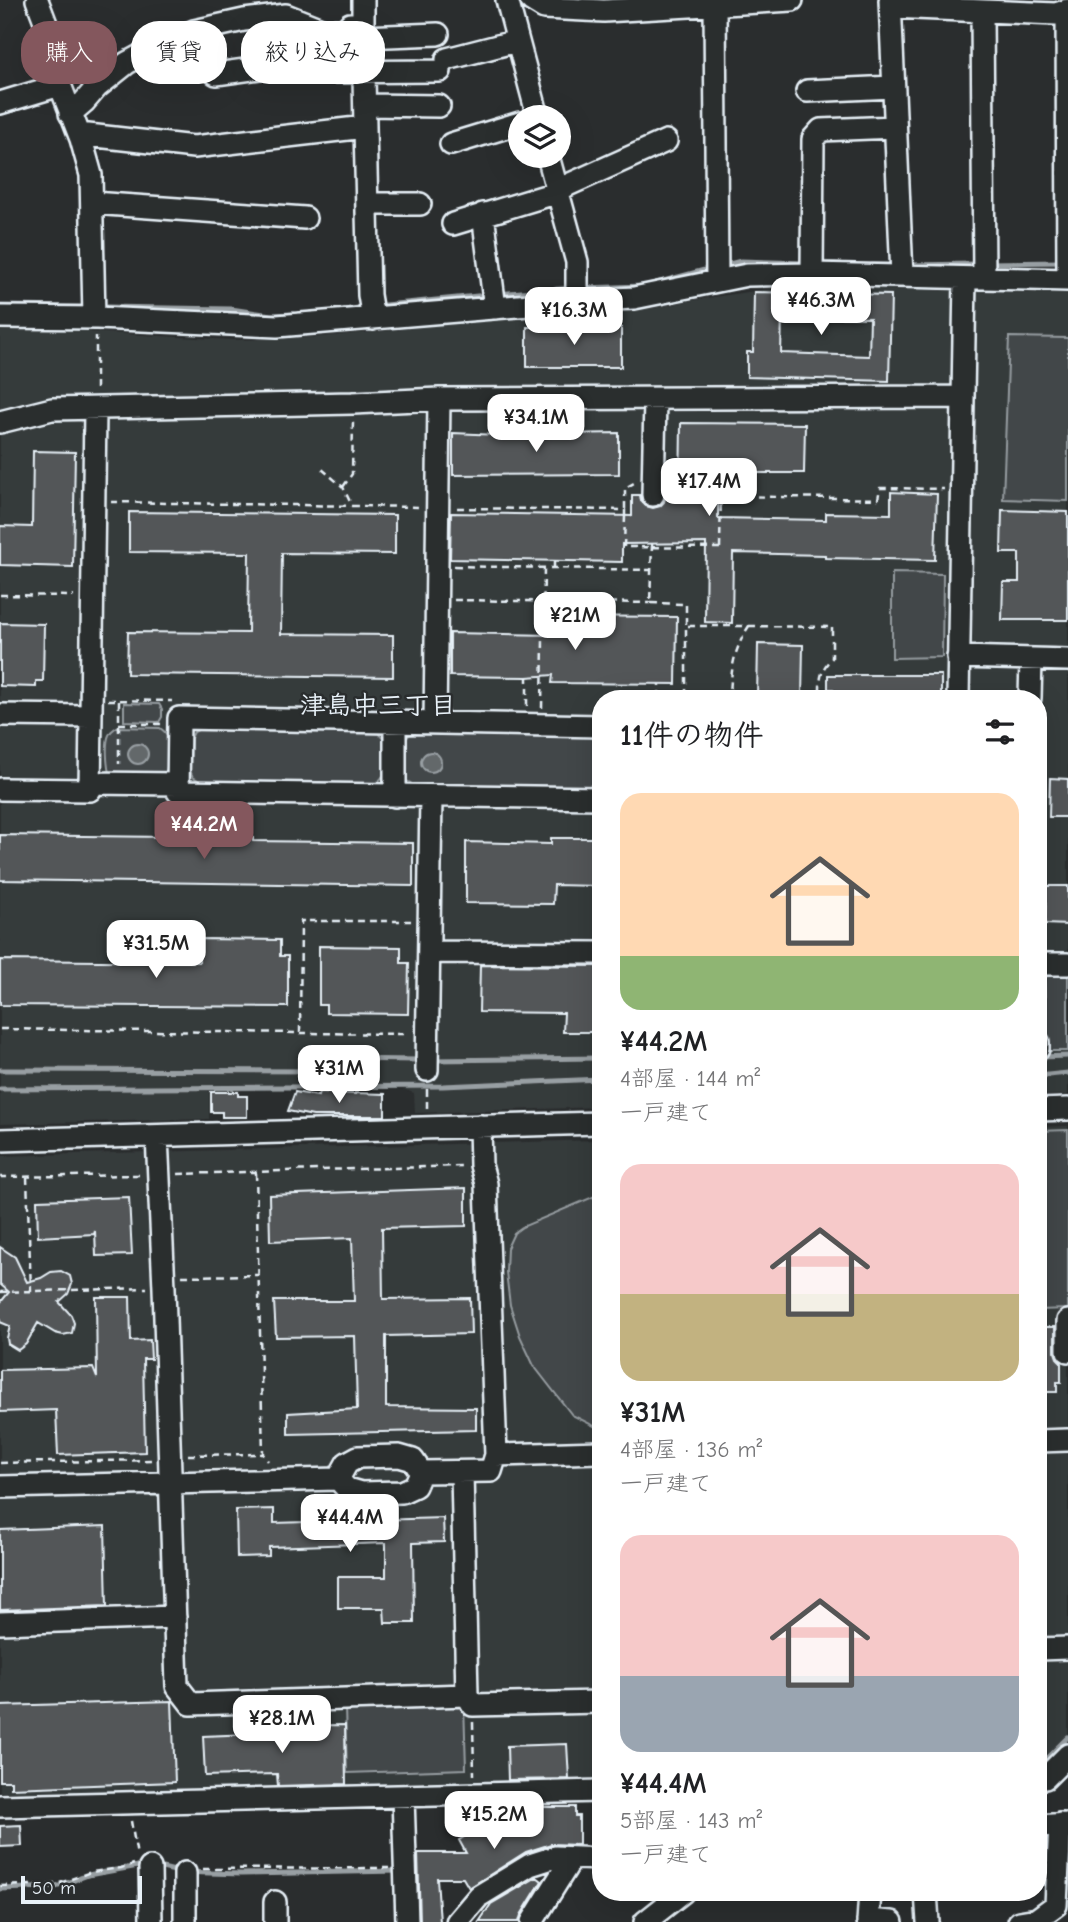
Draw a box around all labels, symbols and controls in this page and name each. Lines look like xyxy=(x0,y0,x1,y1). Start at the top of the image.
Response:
chip: 購入 xyxy=(21,21,117,84)
chip: 賃貸 xyxy=(131,21,227,84)
chip: 絞り込み xyxy=(241,21,385,84)
map controls xyxy=(508,105,571,168)
button: layers xyxy=(508,105,571,168)
pin: ¥46.3M xyxy=(764,278,878,337)
text: ¥46.3M xyxy=(787,286,855,313)
pin: ¥16.3M xyxy=(517,288,631,347)
text: ¥16.3M xyxy=(541,296,607,323)
pin: ¥34.1M xyxy=(479,394,593,454)
text: ¥34.1M xyxy=(503,403,569,430)
pin: ¥17.4M xyxy=(652,458,766,518)
text: ¥17.4M xyxy=(677,467,741,494)
pin: ¥21M xyxy=(534,592,616,652)
text: ¥21M xyxy=(550,601,600,628)
district label: 津島中三丁目 xyxy=(300,691,456,721)
icon: filters xyxy=(981,713,1019,751)
text: 11件の物件 xyxy=(620,718,764,753)
pin: ¥44.2M xyxy=(147,802,261,861)
text: ¥44.2M xyxy=(170,810,238,837)
icon: home xyxy=(757,838,883,964)
pin: ¥31.5M xyxy=(99,920,213,980)
text: ¥31.5M xyxy=(123,929,189,956)
text: ¥44.2M xyxy=(620,1024,707,1059)
pin: ¥31M xyxy=(298,1046,380,1105)
text: ¥31M xyxy=(314,1054,364,1081)
text: 4部屋 · 144 m² xyxy=(620,1065,760,1092)
text: 一戸建て xyxy=(620,1099,712,1126)
icon: home xyxy=(757,1209,883,1335)
text: ¥31M xyxy=(620,1395,686,1430)
text: 4部屋 · 136 m² xyxy=(620,1436,762,1463)
text: 一戸建て xyxy=(620,1470,712,1497)
pin: ¥44.4M xyxy=(293,1494,407,1554)
text: ¥44.4M xyxy=(317,1503,383,1530)
icon: home xyxy=(757,1580,883,1706)
pin: ¥28.1M xyxy=(225,1696,339,1755)
text: ¥28.1M xyxy=(249,1704,315,1731)
text: ¥44.4M xyxy=(620,1766,707,1801)
pin: ¥15.2M xyxy=(437,1792,551,1851)
text: ¥15.2M xyxy=(461,1800,527,1827)
text: 5部屋 · 143 m² xyxy=(620,1807,762,1834)
text: 一戸建て xyxy=(620,1841,712,1868)
scale bar xyxy=(21,1873,142,1905)
text: 50 m xyxy=(32,1877,76,1899)

